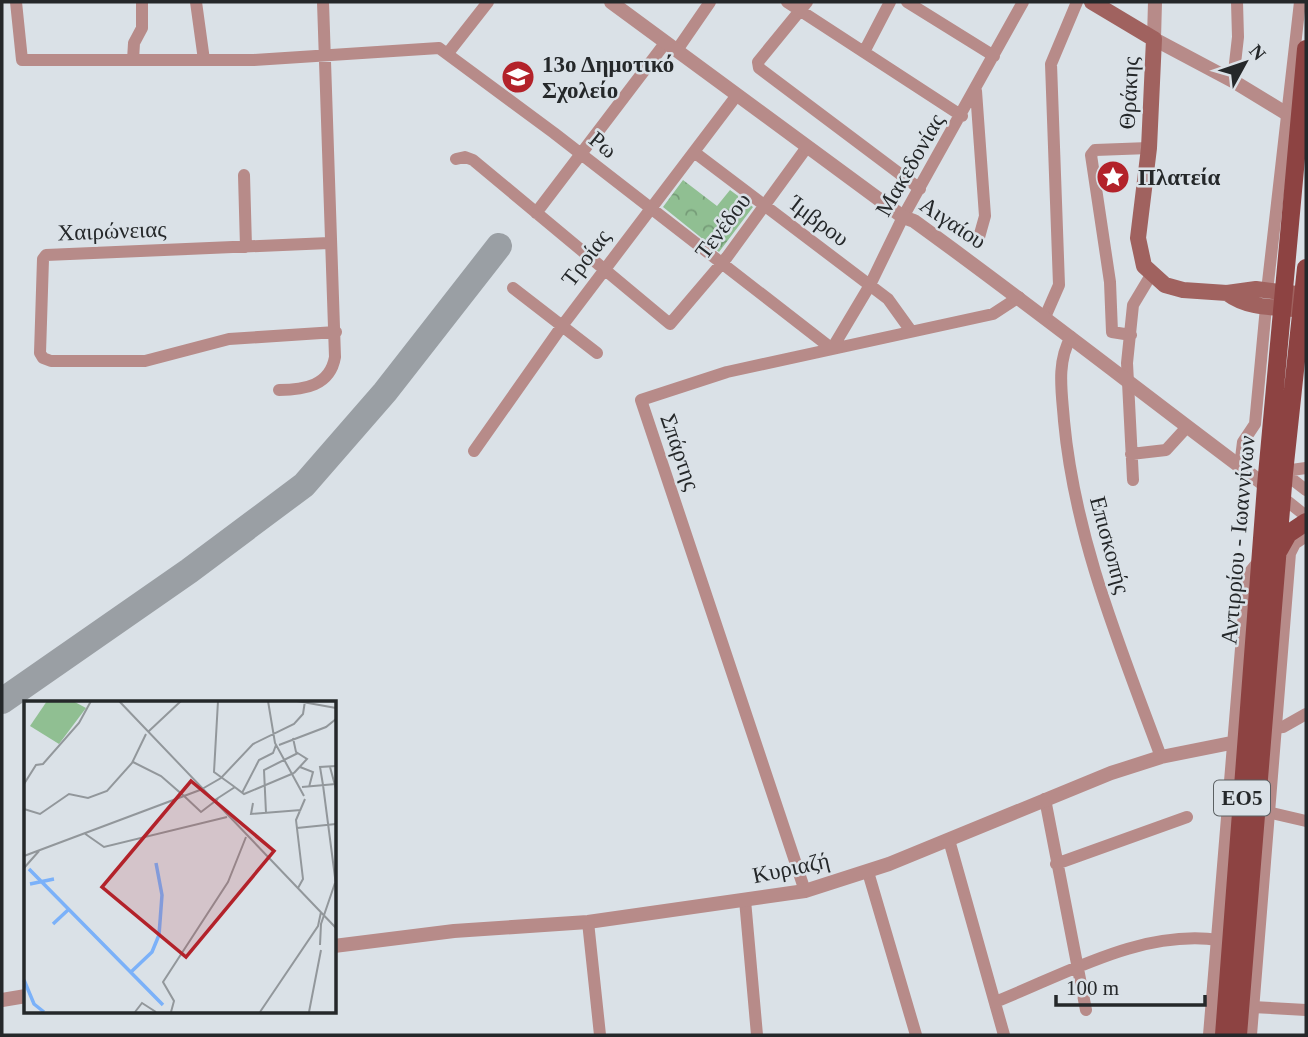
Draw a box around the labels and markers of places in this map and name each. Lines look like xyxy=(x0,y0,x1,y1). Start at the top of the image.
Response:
place label: 13ο Δημοτικό Σχολείο xyxy=(542,52,674,103)
school or university icon: 13ο Δημοτικό Σχολείο xyxy=(499,58,537,96)
place icon: Πλατεία xyxy=(1094,158,1132,196)
place label: Πλατεία xyxy=(1138,165,1221,190)

